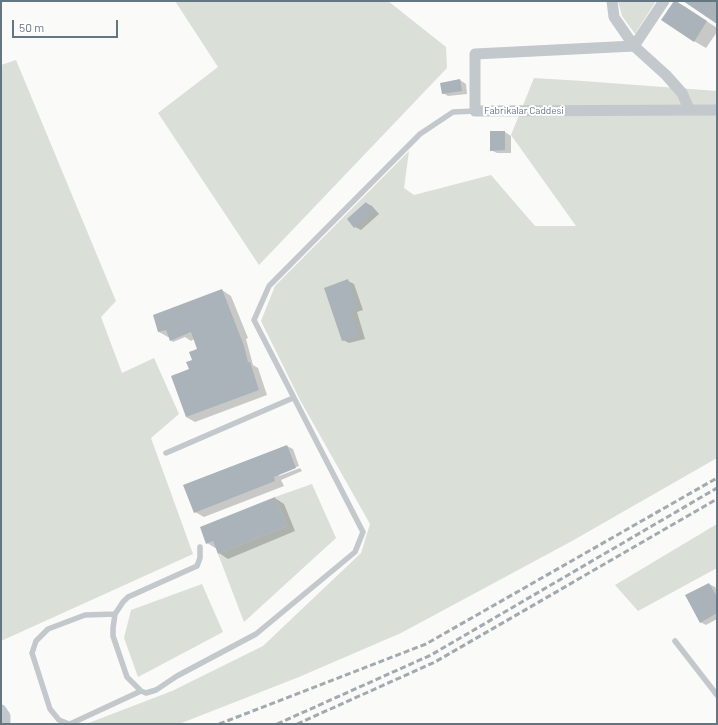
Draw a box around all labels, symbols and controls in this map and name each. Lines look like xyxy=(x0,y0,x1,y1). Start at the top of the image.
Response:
scale bar xyxy=(14,12,120,38)
text: 50 m xyxy=(19,20,44,34)
street label: Fabrikalar Caddesi xyxy=(484,105,564,117)

